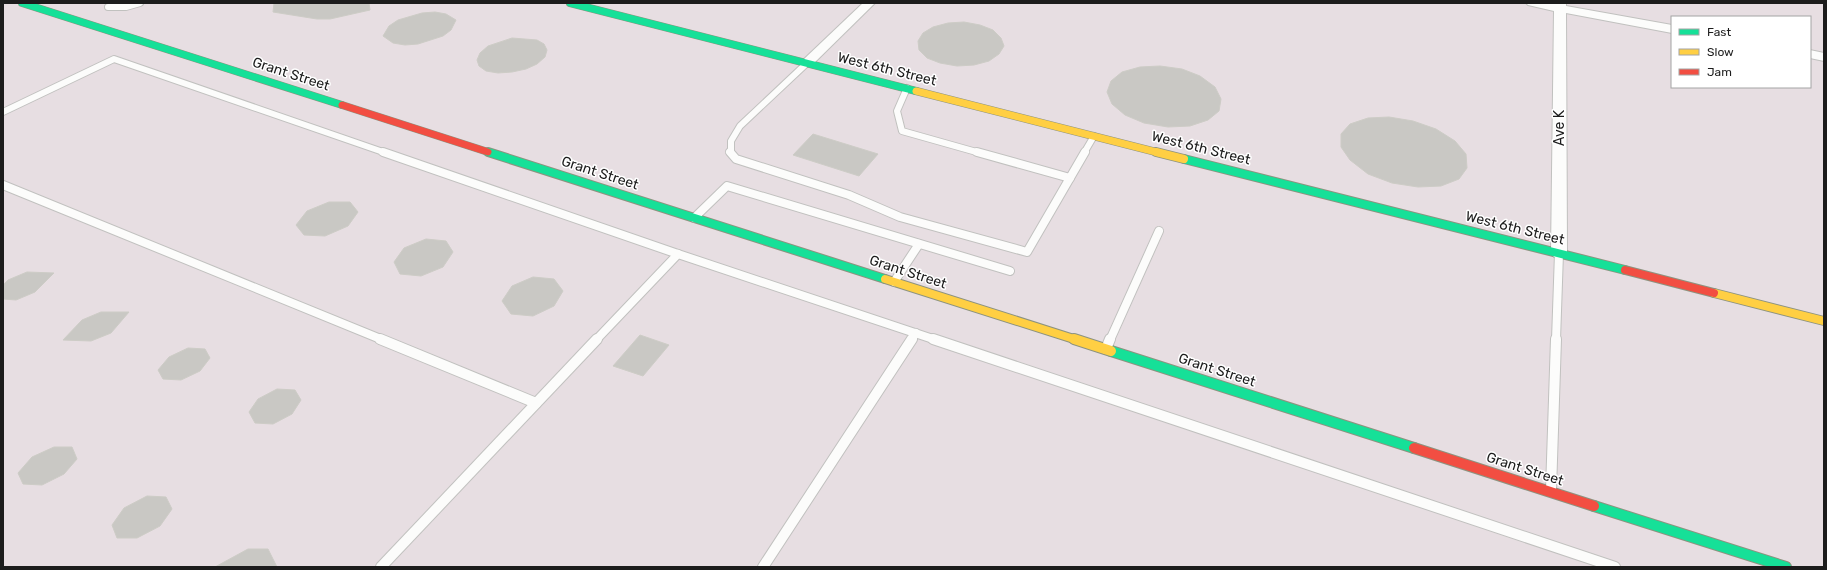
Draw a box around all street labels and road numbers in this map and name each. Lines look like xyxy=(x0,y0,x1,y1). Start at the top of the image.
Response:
street label: West 6th Street xyxy=(836,49,939,90)
street label: Grant Street xyxy=(250,54,332,95)
street label: Ave K xyxy=(1551,109,1568,146)
street label: West 6th Street xyxy=(1150,128,1253,169)
street label: Grant Street xyxy=(559,153,641,194)
street label: West 6th Street xyxy=(1464,208,1567,249)
street label: Grant Street xyxy=(867,252,949,293)
street label: Grant Street xyxy=(1176,350,1258,391)
street label: Grant Street xyxy=(1484,449,1566,490)

